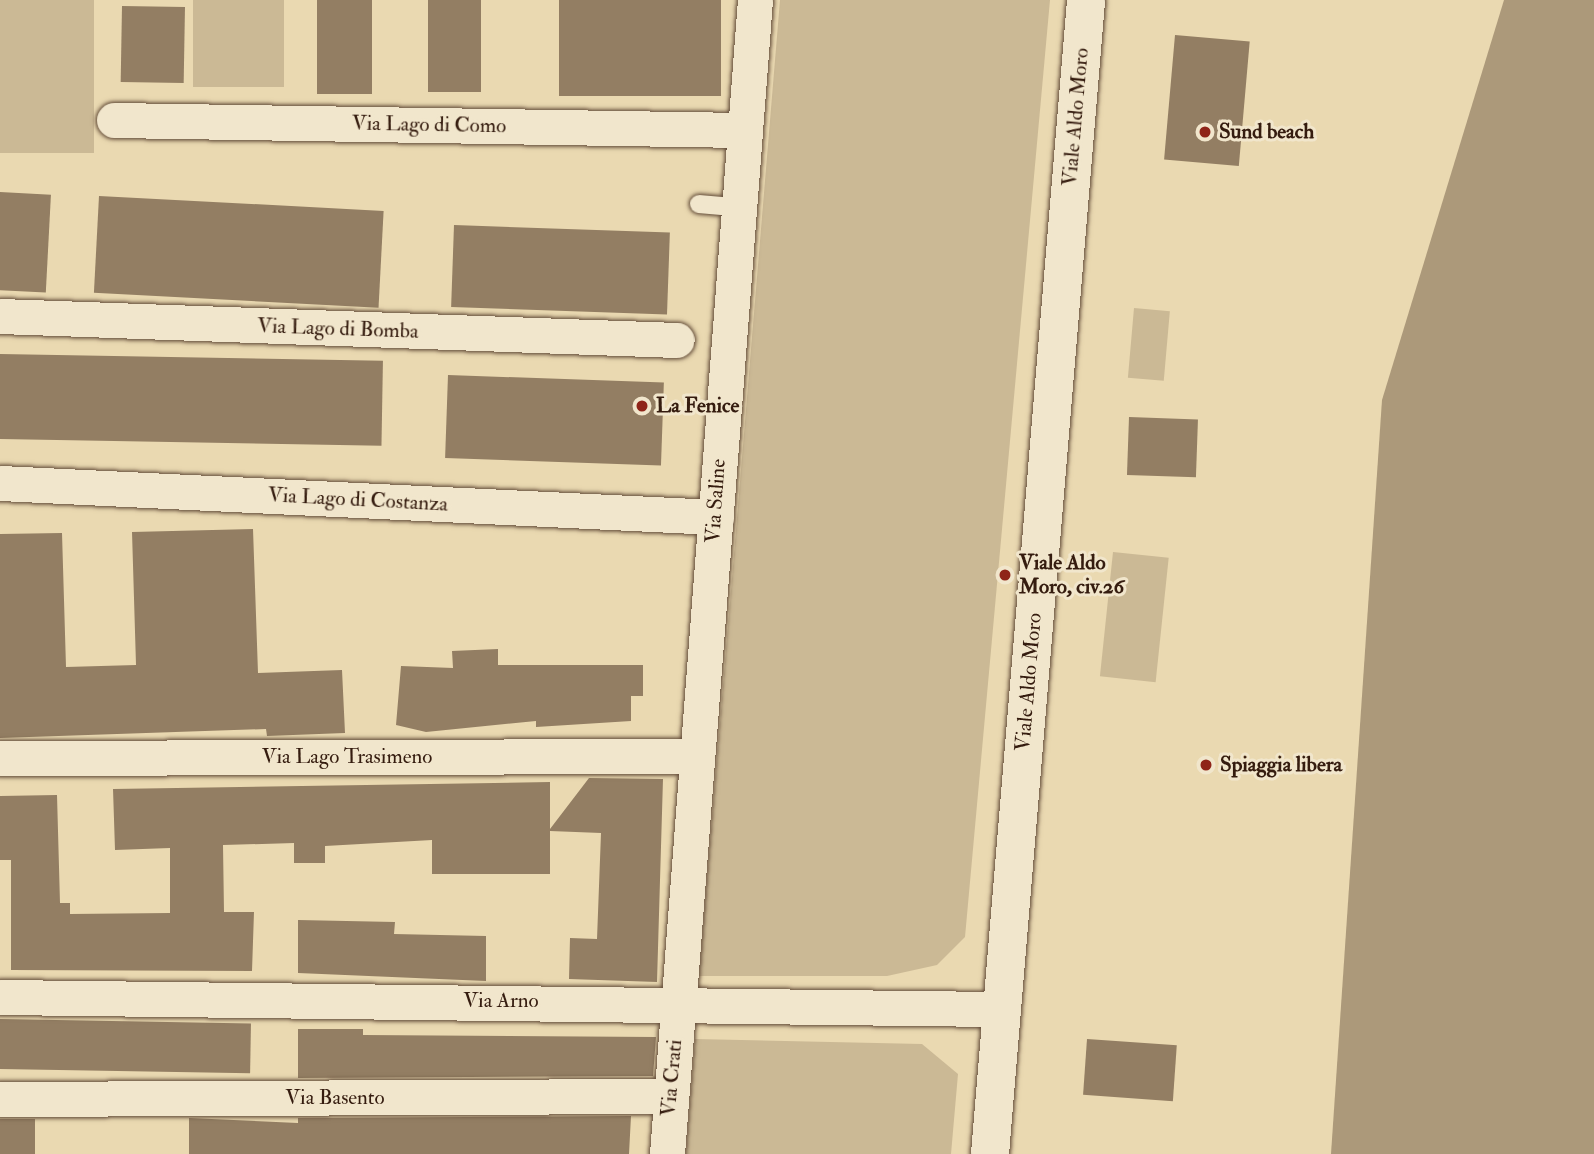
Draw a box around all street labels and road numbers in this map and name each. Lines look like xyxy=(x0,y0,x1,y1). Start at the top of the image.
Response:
street label: Viale Aldo Moro xyxy=(1057,47,1095,187)
street label: Via Lago di Como xyxy=(352,111,506,139)
street label: Via Lago di Bomba xyxy=(257,314,419,344)
street label: Via Saline xyxy=(700,458,732,544)
street label: Via Lago di Costanza xyxy=(267,483,449,517)
street label: Viale Aldo Moro xyxy=(1010,612,1048,752)
street label: Via Lago Trasimeno xyxy=(262,744,432,770)
street label: Via Arno xyxy=(463,988,539,1014)
street label: Via Crati xyxy=(656,1038,688,1118)
street label: Via Basento xyxy=(285,1085,385,1111)

